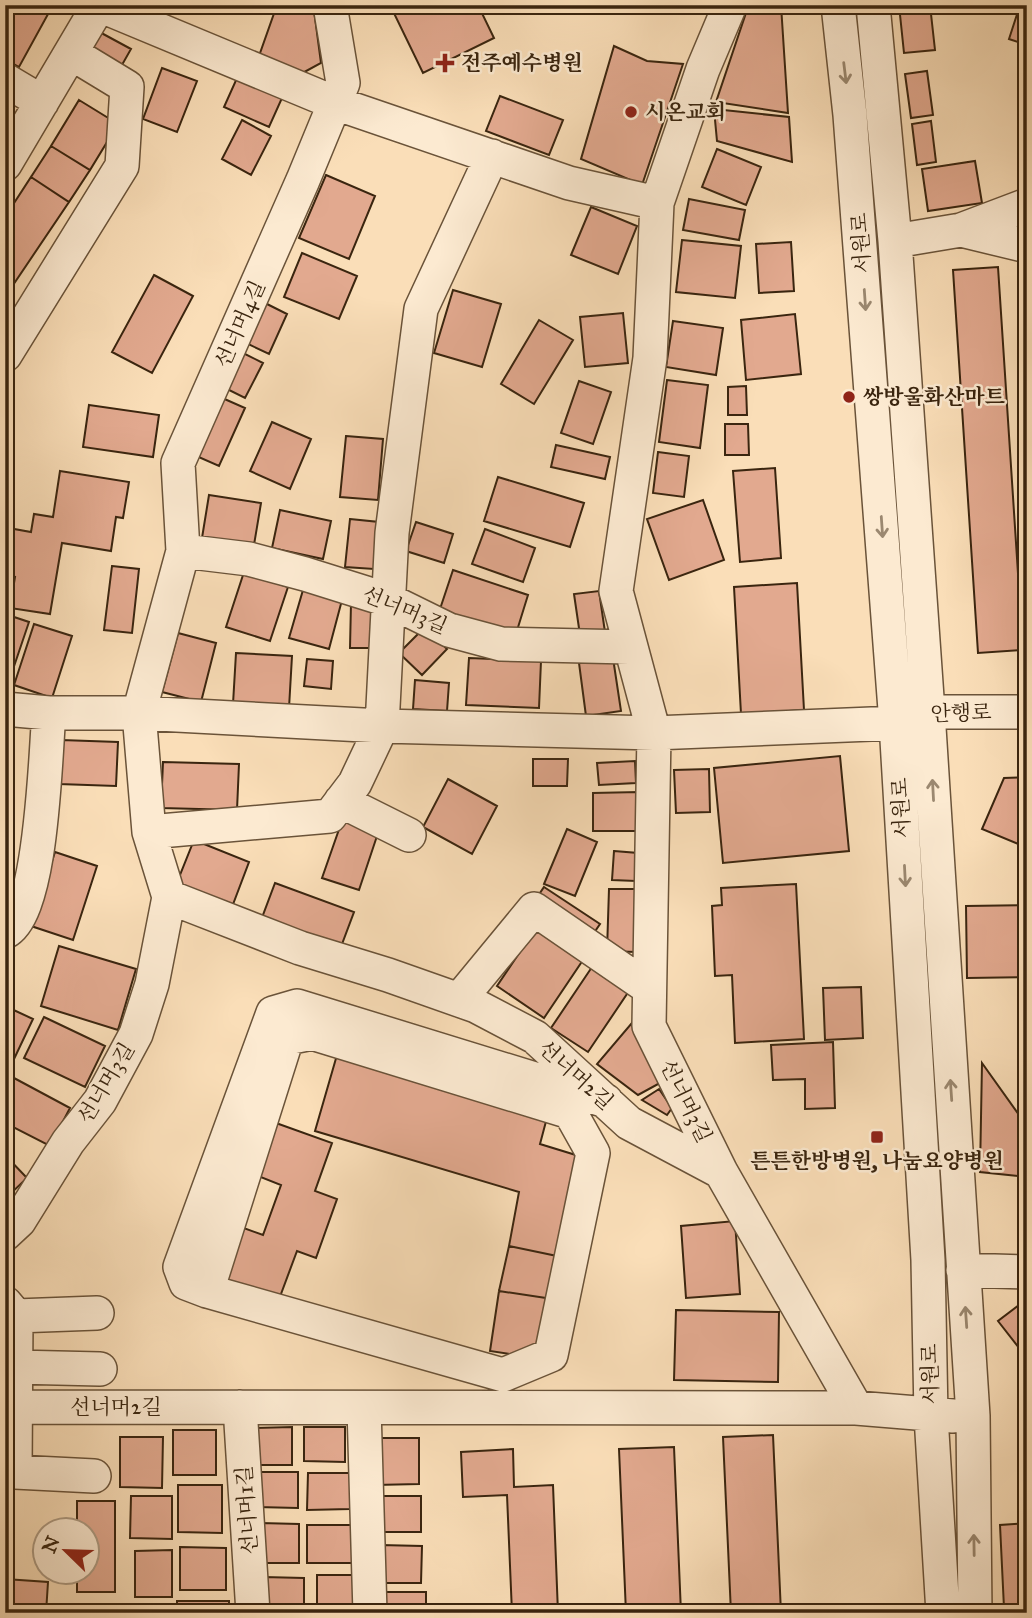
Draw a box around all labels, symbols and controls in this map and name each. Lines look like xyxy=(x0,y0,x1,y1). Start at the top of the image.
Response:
place label: 전주예수병원 xyxy=(461,50,583,76)
marker: 전주예수병원 xyxy=(435,53,455,73)
one-way arrow xyxy=(839,61,852,84)
place label: 시온교회 xyxy=(645,99,726,125)
marker: 시온교회 xyxy=(623,104,639,120)
street label: 서원로 xyxy=(846,212,876,274)
street label: 선너머4길 xyxy=(209,276,271,372)
one-way arrow xyxy=(859,288,872,310)
place label: 쌍방울화산마트 xyxy=(863,384,1005,410)
marker: 쌍방울화산마트 xyxy=(841,389,857,405)
one-way arrow xyxy=(876,515,889,537)
street label: 선너머3길 xyxy=(359,581,451,639)
street label: 안행로 xyxy=(930,699,992,727)
street label: 서원로 xyxy=(886,777,916,839)
one-way arrow xyxy=(926,779,939,802)
one-way arrow xyxy=(899,864,912,887)
street label: 선너머2길 xyxy=(533,1035,619,1115)
street label: 선너머3길 xyxy=(72,1038,140,1128)
street label: 선너머3길 xyxy=(655,1055,717,1147)
one-way arrow xyxy=(945,1079,958,1102)
marker: 튼튼한방병원, 나눔요양병원 xyxy=(869,1129,885,1145)
place label: 튼튼한방병원, 나눔요양병원 xyxy=(750,1148,1004,1174)
one-way arrow xyxy=(959,1306,972,1329)
street label: 서원로 xyxy=(916,1343,944,1405)
street label: 선너머2길 xyxy=(70,1394,162,1420)
street label: 선너머1길 xyxy=(231,1464,263,1556)
north arrow xyxy=(32,1516,102,1586)
text: N xyxy=(37,1533,65,1556)
one-way arrow xyxy=(968,1533,981,1556)

